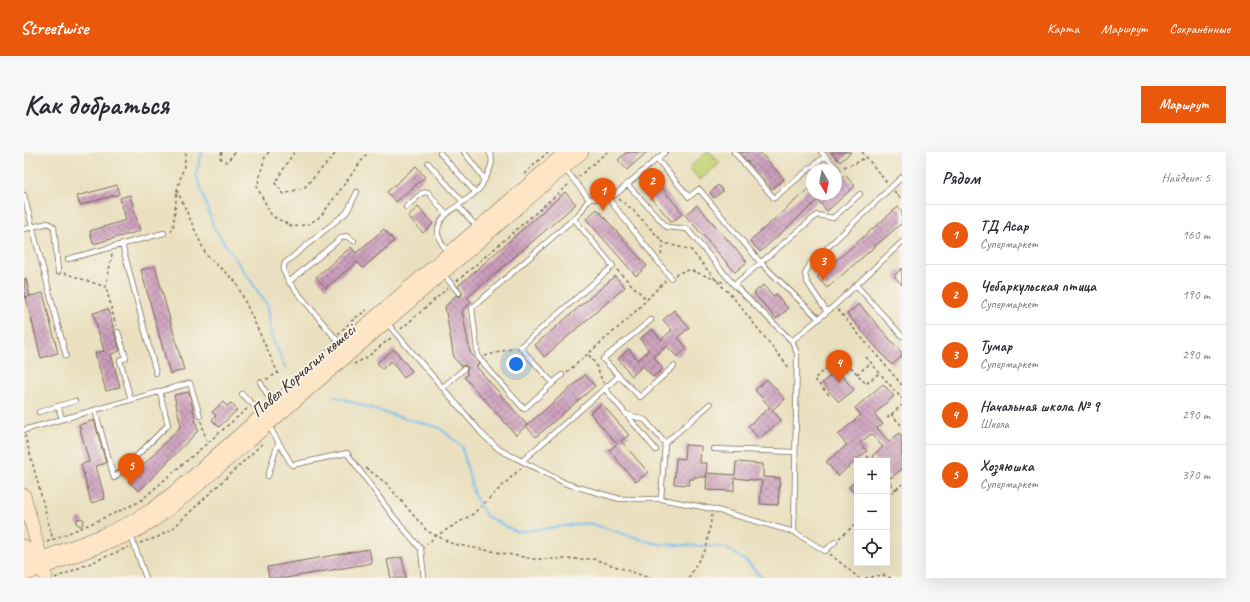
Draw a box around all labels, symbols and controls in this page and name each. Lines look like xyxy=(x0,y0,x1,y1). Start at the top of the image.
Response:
text: Streetwise xyxy=(20,16,88,40)
text: Карта xyxy=(1047,20,1079,37)
text: Маршрут xyxy=(1101,20,1147,37)
text: Сохранённые xyxy=(1169,20,1230,37)
button: Маршрут xyxy=(1141,86,1226,123)
text: Как добраться xyxy=(24,87,169,122)
north arrow xyxy=(806,164,842,200)
pin: 2 xyxy=(639,168,665,201)
text: Рядом xyxy=(942,168,980,189)
text: Найдено: 5 xyxy=(1162,170,1210,186)
pin: 1 xyxy=(590,178,616,211)
text: ТД Асар xyxy=(980,217,1029,236)
text: 1 xyxy=(952,227,958,243)
text: 160 m xyxy=(1182,227,1210,243)
text: Супермаркет xyxy=(980,236,1038,252)
pin: 3 xyxy=(810,248,836,281)
text: Чебаркульская птица xyxy=(980,277,1096,296)
text: 2 xyxy=(952,287,958,303)
text: 190 m xyxy=(1182,287,1210,303)
text: Супермаркет xyxy=(980,296,1038,312)
street label: Павел Корчагин көшесі xyxy=(247,318,361,422)
text: Тумар xyxy=(980,337,1012,356)
text: 3 xyxy=(952,347,958,363)
text: 290 m xyxy=(1182,347,1210,363)
pin: 4 xyxy=(826,350,852,383)
your location xyxy=(506,354,526,374)
text: Супермаркет xyxy=(980,356,1038,372)
text: Начальная школа № 9 xyxy=(980,397,1099,416)
text: 4 xyxy=(952,407,958,423)
text: 290 m xyxy=(1182,407,1210,423)
text: Школа xyxy=(980,416,1009,432)
pin: 5 xyxy=(118,453,144,486)
text: Хозяюшка xyxy=(980,457,1034,476)
map controls xyxy=(854,458,890,566)
button: + xyxy=(854,458,890,494)
text: 5 xyxy=(952,467,958,483)
text: 370 m xyxy=(1182,467,1210,483)
text: Супермаркет xyxy=(980,476,1038,492)
button: − xyxy=(854,494,890,530)
button: locate xyxy=(854,530,890,566)

